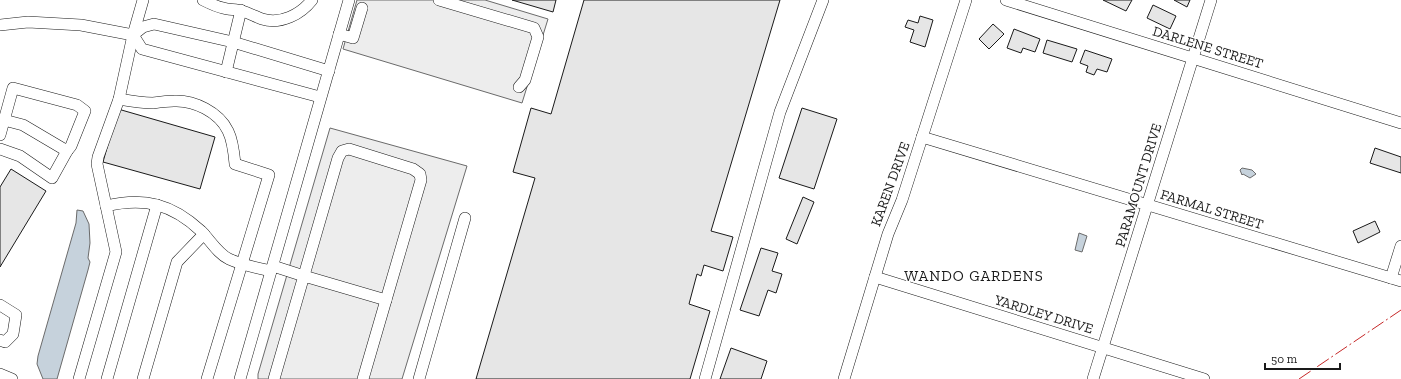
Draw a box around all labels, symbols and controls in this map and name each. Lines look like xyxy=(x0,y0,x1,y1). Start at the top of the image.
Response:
street label: DARLENE STREET xyxy=(1151,23,1265,72)
street label: PARAMOUNT DRIVE xyxy=(1112,121,1165,249)
street label: KAREN DRIVE xyxy=(867,140,914,229)
street label: FARMAL STREET xyxy=(1158,186,1266,233)
district label: WANDO GARDENS xyxy=(904,267,1044,285)
street label: YARDLEY DRIVE xyxy=(992,291,1095,338)
scale bar xyxy=(1265,345,1340,371)
text: 50 m xyxy=(1271,352,1298,366)

